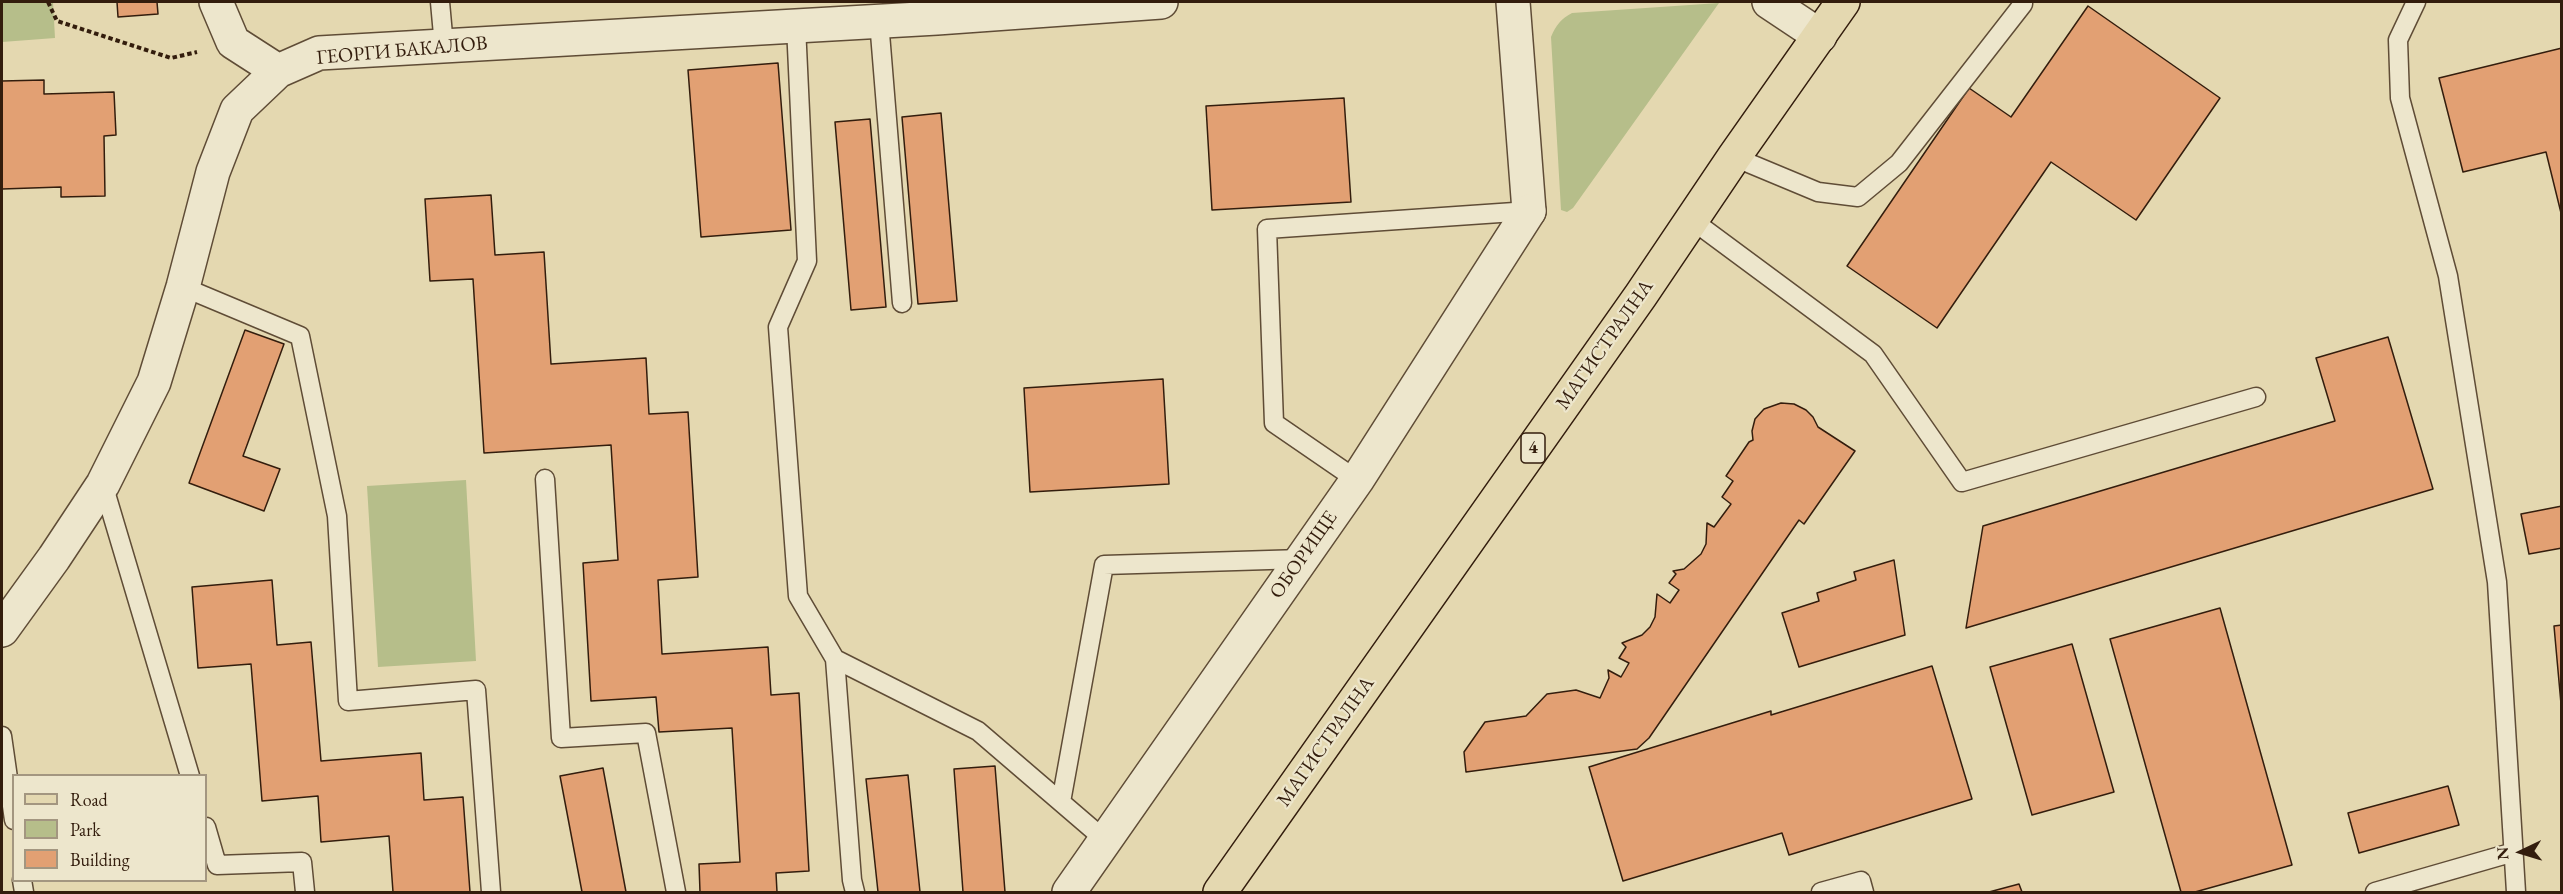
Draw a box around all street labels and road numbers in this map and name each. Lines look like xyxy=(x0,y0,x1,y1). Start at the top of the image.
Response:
street label: ГЕОРГИ БАКАЛОВ xyxy=(315,32,489,70)
street label: МАГИСТРАЛНА xyxy=(1551,275,1659,415)
road number: 4 xyxy=(1521,433,1545,463)
street label: ОБОРИЩЕ xyxy=(1265,507,1343,603)
street label: МАГИСТРАЛНА xyxy=(1272,672,1380,812)

